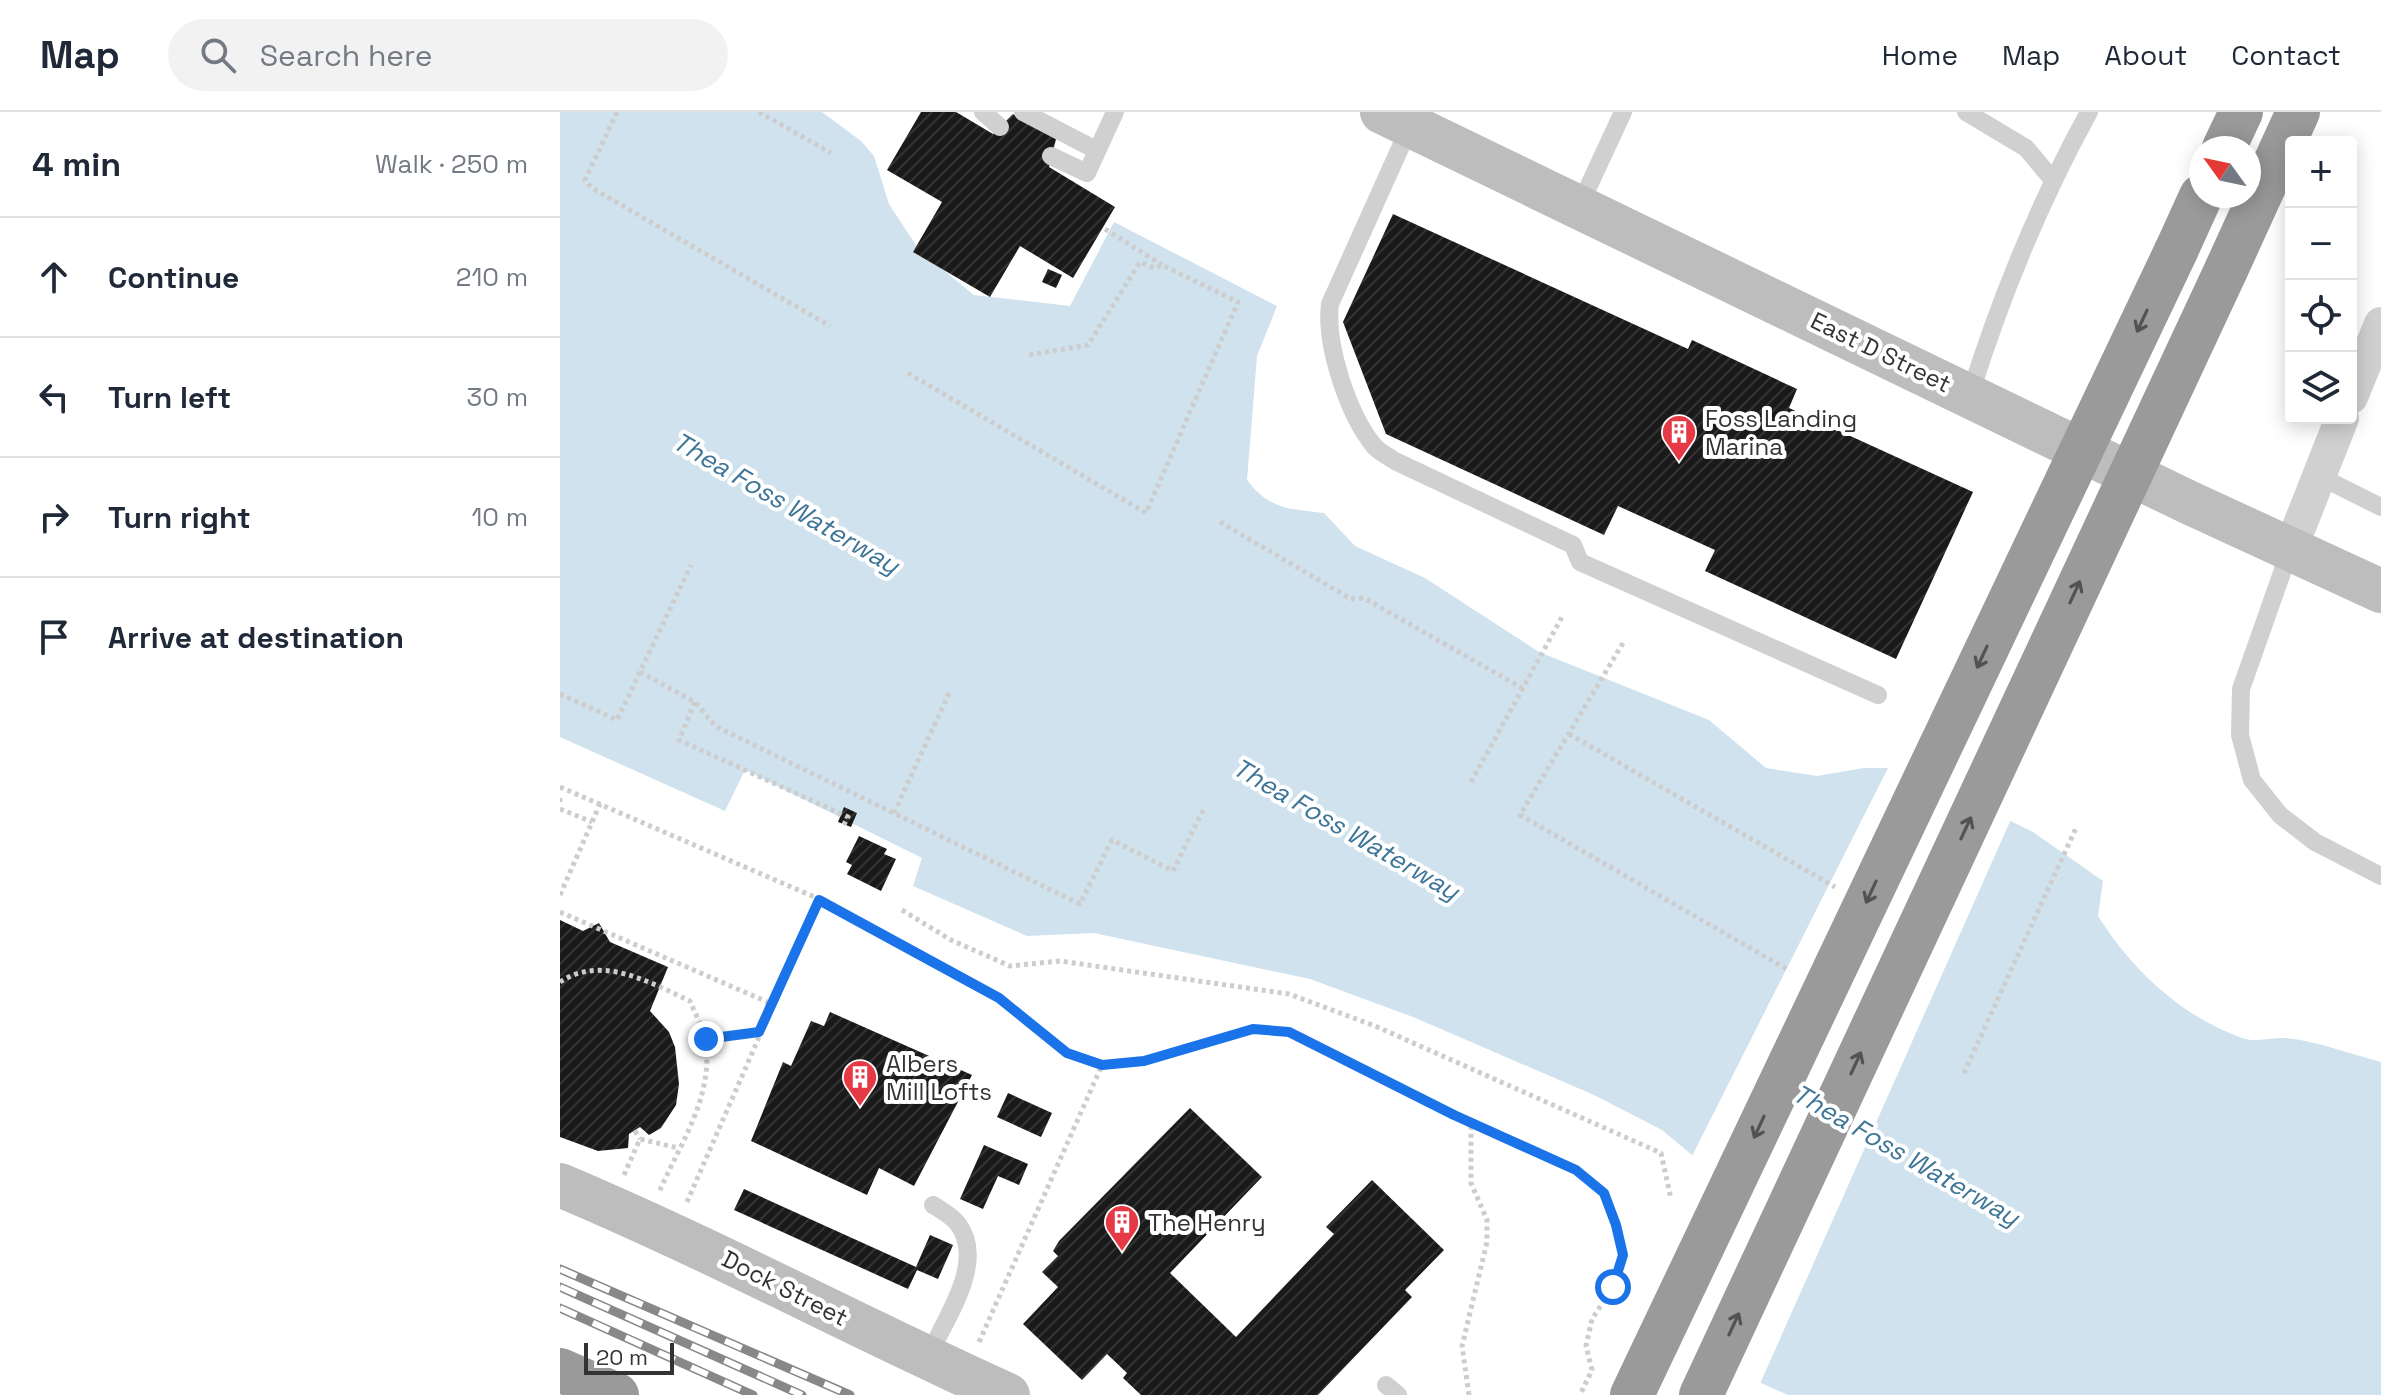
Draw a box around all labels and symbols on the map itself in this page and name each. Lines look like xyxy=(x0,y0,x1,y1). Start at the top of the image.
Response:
north arrow xyxy=(2189,136,2261,208)
street label: East D Street xyxy=(1806,305,1956,399)
one-way arrow xyxy=(2134,309,2149,333)
place label: Foss Landing Marina xyxy=(1705,403,1857,462)
building icon: Foss Landing Marina xyxy=(1660,413,1698,463)
water label: Thea Foss Waterway xyxy=(666,424,907,582)
one-way arrow xyxy=(2069,580,2084,605)
one-way arrow xyxy=(1974,645,1989,669)
water label: Thea Foss Waterway xyxy=(1226,750,1467,908)
one-way arrow xyxy=(1959,816,1974,840)
one-way arrow xyxy=(1863,880,1878,904)
route end xyxy=(688,1021,724,1057)
place label: Albers Mill Lofts xyxy=(886,1048,992,1107)
one-way arrow xyxy=(1849,1052,1864,1076)
building icon: Albers Mill Lofts xyxy=(841,1058,879,1108)
water label: Thea Foss Waterway xyxy=(1786,1076,2027,1234)
one-way arrow xyxy=(1751,1115,1766,1139)
building icon: The Henry xyxy=(1103,1203,1141,1253)
place label: The Henry xyxy=(1148,1207,1266,1238)
street label: Dock Street xyxy=(717,1243,853,1333)
route start xyxy=(1595,1269,1631,1305)
one-way arrow xyxy=(1727,1313,1742,1337)
scale bar xyxy=(584,1339,674,1375)

